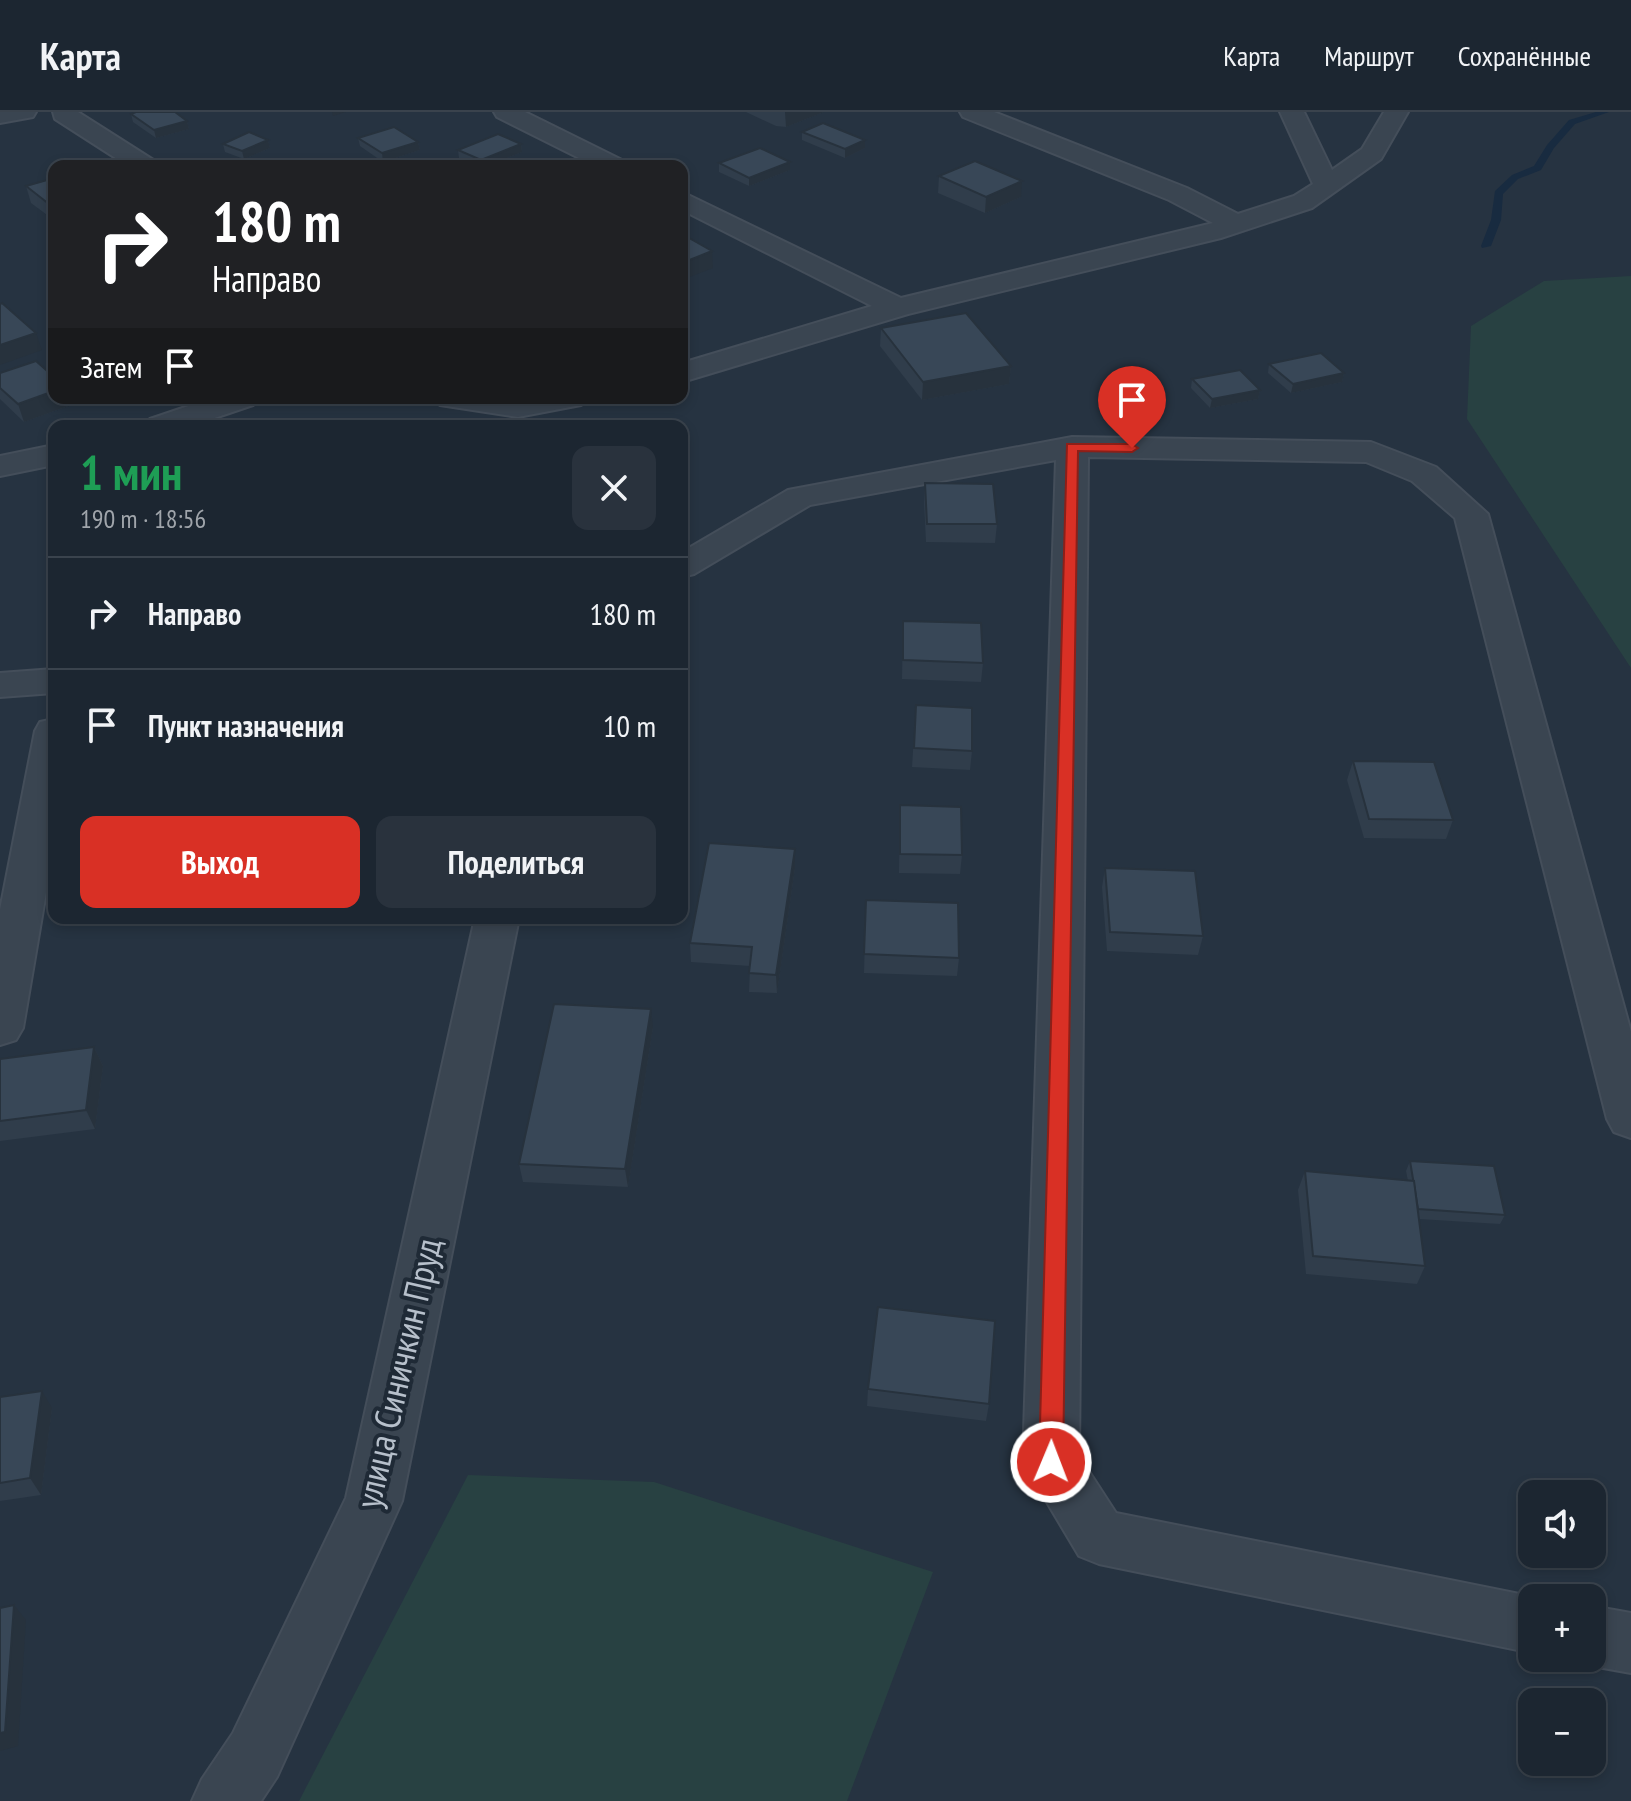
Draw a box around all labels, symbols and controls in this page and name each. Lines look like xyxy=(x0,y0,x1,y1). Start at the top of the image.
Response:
text: Карта xyxy=(40,31,121,80)
text: Карта xyxy=(1223,37,1280,74)
text: Маршрут xyxy=(1324,37,1414,74)
text: Сохранённые xyxy=(1458,37,1591,74)
text: 180 m xyxy=(212,185,341,257)
icon: right xyxy=(80,192,184,296)
text: Направо xyxy=(212,255,321,302)
icon: arrive xyxy=(158,344,202,388)
text: Затем xyxy=(80,347,142,386)
pin xyxy=(1098,366,1166,448)
icon: arrive xyxy=(1110,378,1154,422)
text: 1 мин xyxy=(80,441,182,503)
button: close xyxy=(572,446,656,530)
text: 190 m · 18:56 xyxy=(80,502,206,535)
icon: right xyxy=(80,591,124,635)
text: Направо xyxy=(148,594,241,633)
text: 180 m xyxy=(590,594,656,633)
icon: arrive xyxy=(80,703,124,747)
text: Пункт назначения xyxy=(148,706,344,745)
text: 10 m xyxy=(603,706,656,745)
button: Выход xyxy=(80,816,360,908)
button: Поделиться xyxy=(376,816,656,908)
street label: улица Синичкин Пруд xyxy=(344,1233,451,1512)
position arrow xyxy=(1009,1420,1093,1504)
map controls xyxy=(1518,1480,1606,1776)
button: sound xyxy=(1518,1480,1606,1568)
button: + xyxy=(1518,1584,1606,1672)
button: − xyxy=(1518,1688,1606,1776)

